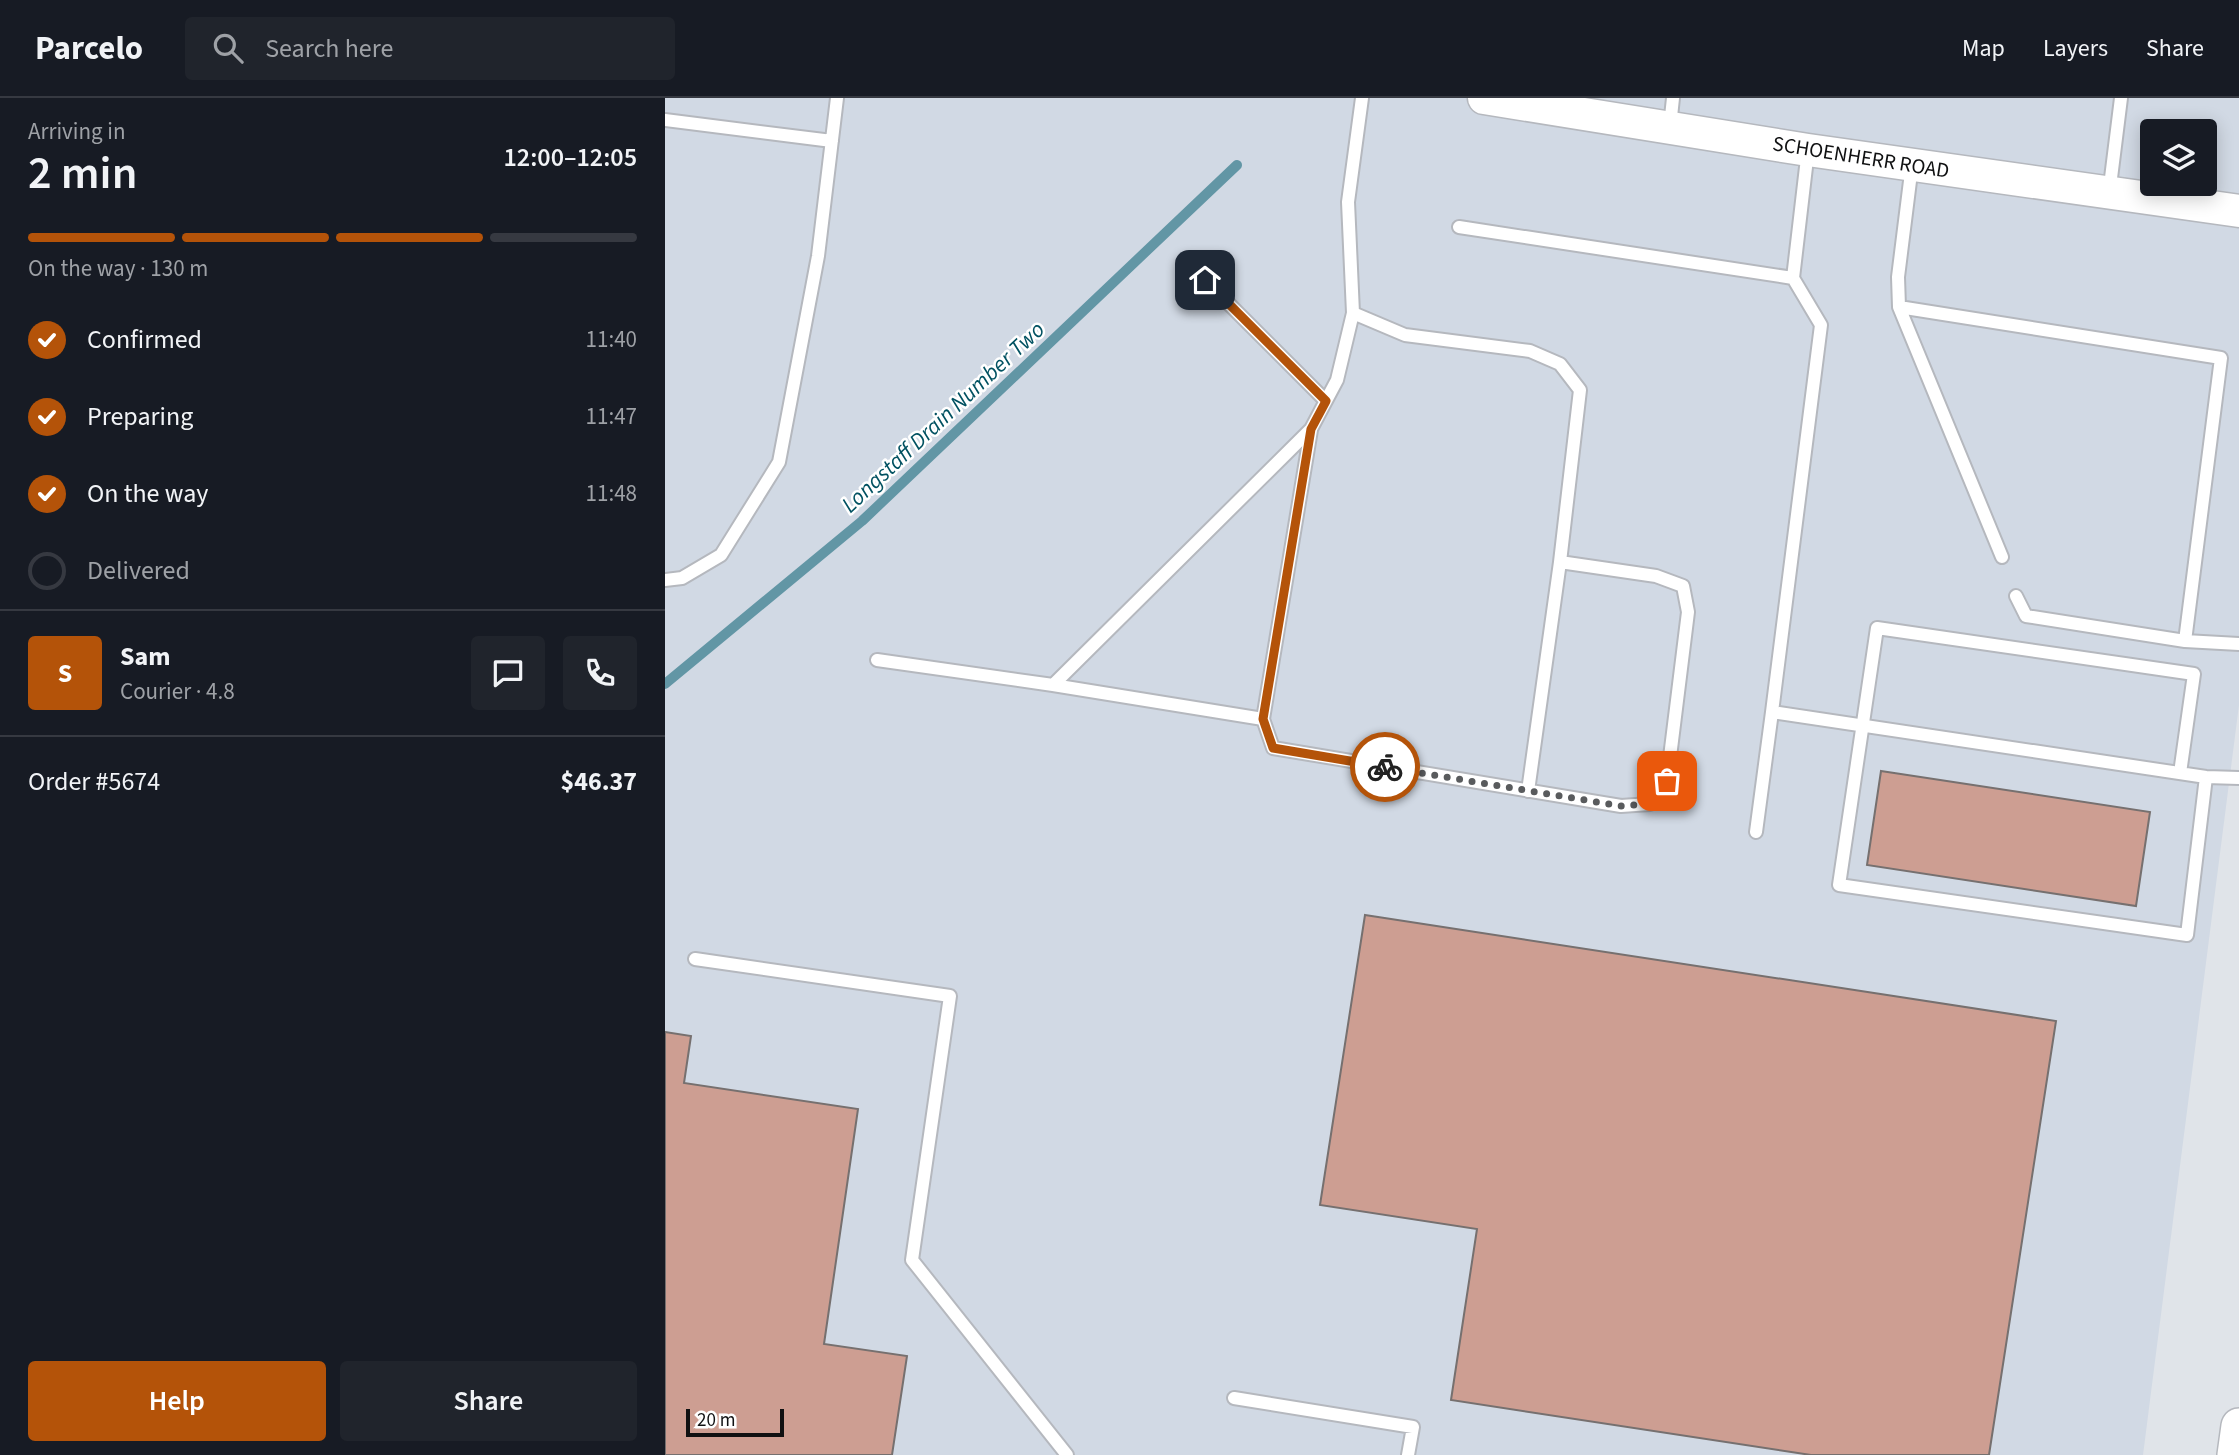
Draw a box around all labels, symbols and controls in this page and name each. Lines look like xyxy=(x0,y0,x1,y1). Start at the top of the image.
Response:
search box xyxy=(185,17,675,80)
text: Parcelo xyxy=(35,25,143,72)
icon: search xyxy=(209,29,247,67)
text: Search here xyxy=(265,30,393,67)
text: Map xyxy=(1962,31,2005,66)
text: Layers xyxy=(2043,31,2108,66)
text: Share xyxy=(2146,31,2204,66)
text: Arriving in xyxy=(28,115,126,148)
map controls xyxy=(2140,119,2217,196)
button: layers xyxy=(2140,119,2217,196)
street label: SCHOENHERR ROAD xyxy=(1771,128,1951,186)
text: 12:00–12:05 xyxy=(504,139,637,176)
text: 2 min xyxy=(28,141,137,206)
pin xyxy=(1175,250,1235,310)
text: On the way · 130 m xyxy=(28,252,208,285)
icon: home xyxy=(1186,261,1224,299)
water label: Longstaff Drain Number Two xyxy=(834,314,1052,520)
icon: check xyxy=(28,321,66,359)
text: Confirmed xyxy=(87,321,202,358)
text: 11:40 xyxy=(586,323,637,356)
icon: check xyxy=(28,398,66,436)
text: Preparing xyxy=(87,398,193,435)
text: 11:47 xyxy=(586,400,637,433)
icon: check xyxy=(28,475,66,513)
text: On the way xyxy=(87,475,208,512)
text: 11:48 xyxy=(586,477,637,510)
text: Delivered xyxy=(87,552,190,589)
button: chat xyxy=(471,636,545,710)
button: phone xyxy=(563,636,637,710)
text: Sam xyxy=(120,638,170,675)
text: S xyxy=(58,655,72,692)
text: Courier · 4.8 xyxy=(120,675,235,708)
courier xyxy=(1350,732,1420,802)
icon: bike xyxy=(1366,748,1404,786)
pin xyxy=(1637,751,1697,811)
icon: bag xyxy=(1648,762,1686,800)
text: Order #5674 xyxy=(28,763,160,800)
text: $46.37 xyxy=(561,763,637,800)
button: Help xyxy=(28,1361,326,1441)
button: Share xyxy=(340,1361,637,1441)
scale bar xyxy=(686,1406,784,1438)
text: 20 m xyxy=(697,1407,735,1434)

